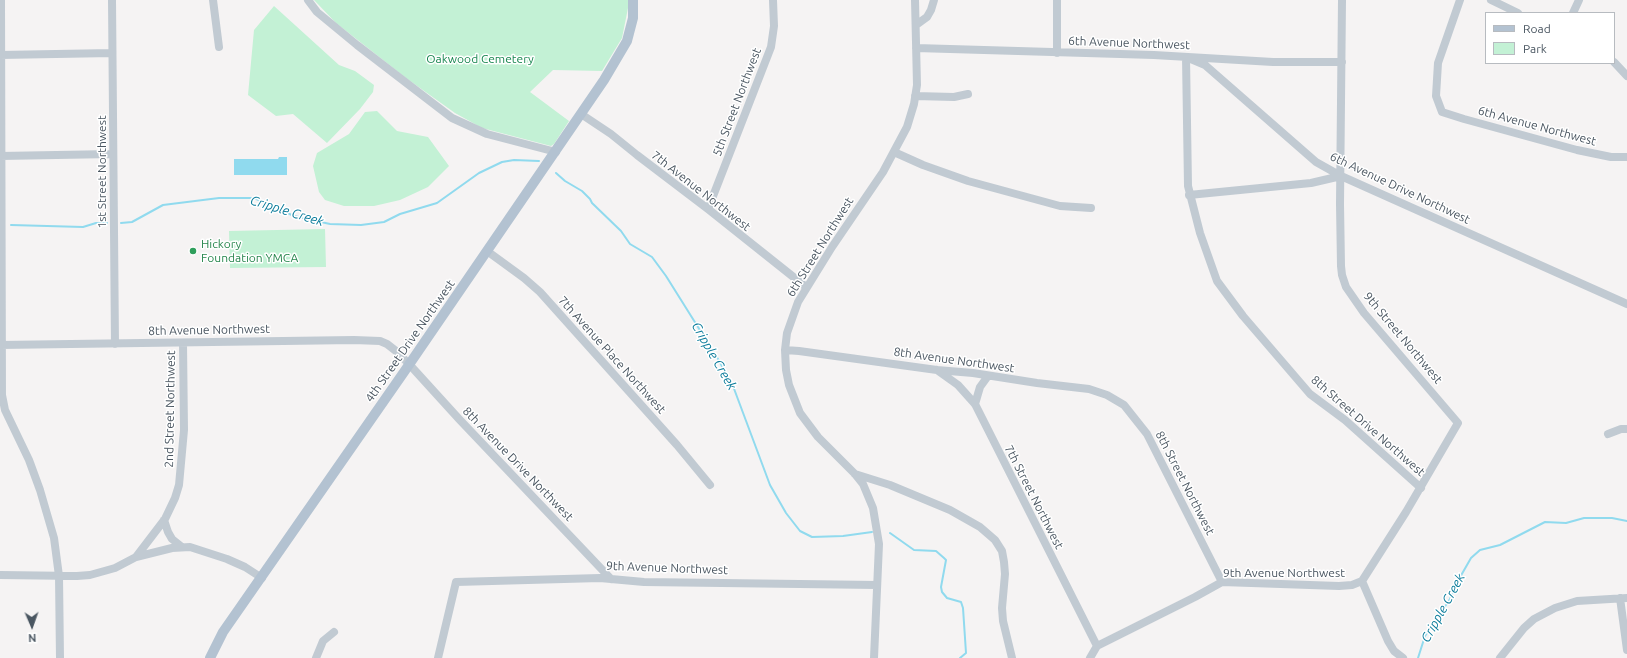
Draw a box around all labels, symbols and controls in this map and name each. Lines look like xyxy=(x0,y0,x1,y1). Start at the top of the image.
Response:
legend xyxy=(1485,12,1615,64)
text: Road xyxy=(1523,22,1551,35)
street label: 6th Avenue Northwest xyxy=(1068,34,1190,52)
text: Park xyxy=(1523,42,1547,55)
street label: 5th Street Northwest xyxy=(710,46,764,158)
park label: Oakwood Cemetery xyxy=(426,52,534,66)
street label: 6th Avenue Northwest xyxy=(1476,103,1598,149)
street label: 1st Street Northwest xyxy=(95,115,109,229)
street label: 7th Avenue Northwest xyxy=(649,148,753,234)
street label: 6th Avenue Drive Northwest xyxy=(1328,149,1472,227)
water label: Cripple Creek xyxy=(248,192,326,230)
street label: 6th Street Northwest xyxy=(783,194,857,300)
place label: Hickory Foundation YMCA xyxy=(201,237,298,265)
marker: Hickory Foundation YMCA xyxy=(188,246,198,256)
street label: 4th Street Drive Northwest xyxy=(362,277,458,405)
street label: 9th Street Northwest xyxy=(1361,289,1445,387)
street label: 7th Avenue Place Northwest xyxy=(555,293,669,417)
water label: Cripple Creek xyxy=(688,319,740,393)
street label: 8th Avenue Northwest xyxy=(148,322,270,338)
street label: 8th Avenue Northwest xyxy=(893,344,1015,376)
street label: 2nd Street Northwest xyxy=(162,350,178,468)
street label: 8th Street Drive Northwest xyxy=(1308,373,1428,479)
street label: 8th Avenue Drive Northwest xyxy=(460,404,576,524)
street label: 8th Street Northwest xyxy=(1153,429,1217,537)
street label: 7th Street Northwest xyxy=(1002,443,1066,551)
street label: 9th Avenue Northwest xyxy=(606,559,728,577)
street label: 9th Avenue Northwest xyxy=(1223,566,1345,580)
water label: Cripple Creek xyxy=(1418,571,1468,645)
north arrow xyxy=(12,606,52,646)
text: N xyxy=(28,632,37,644)

